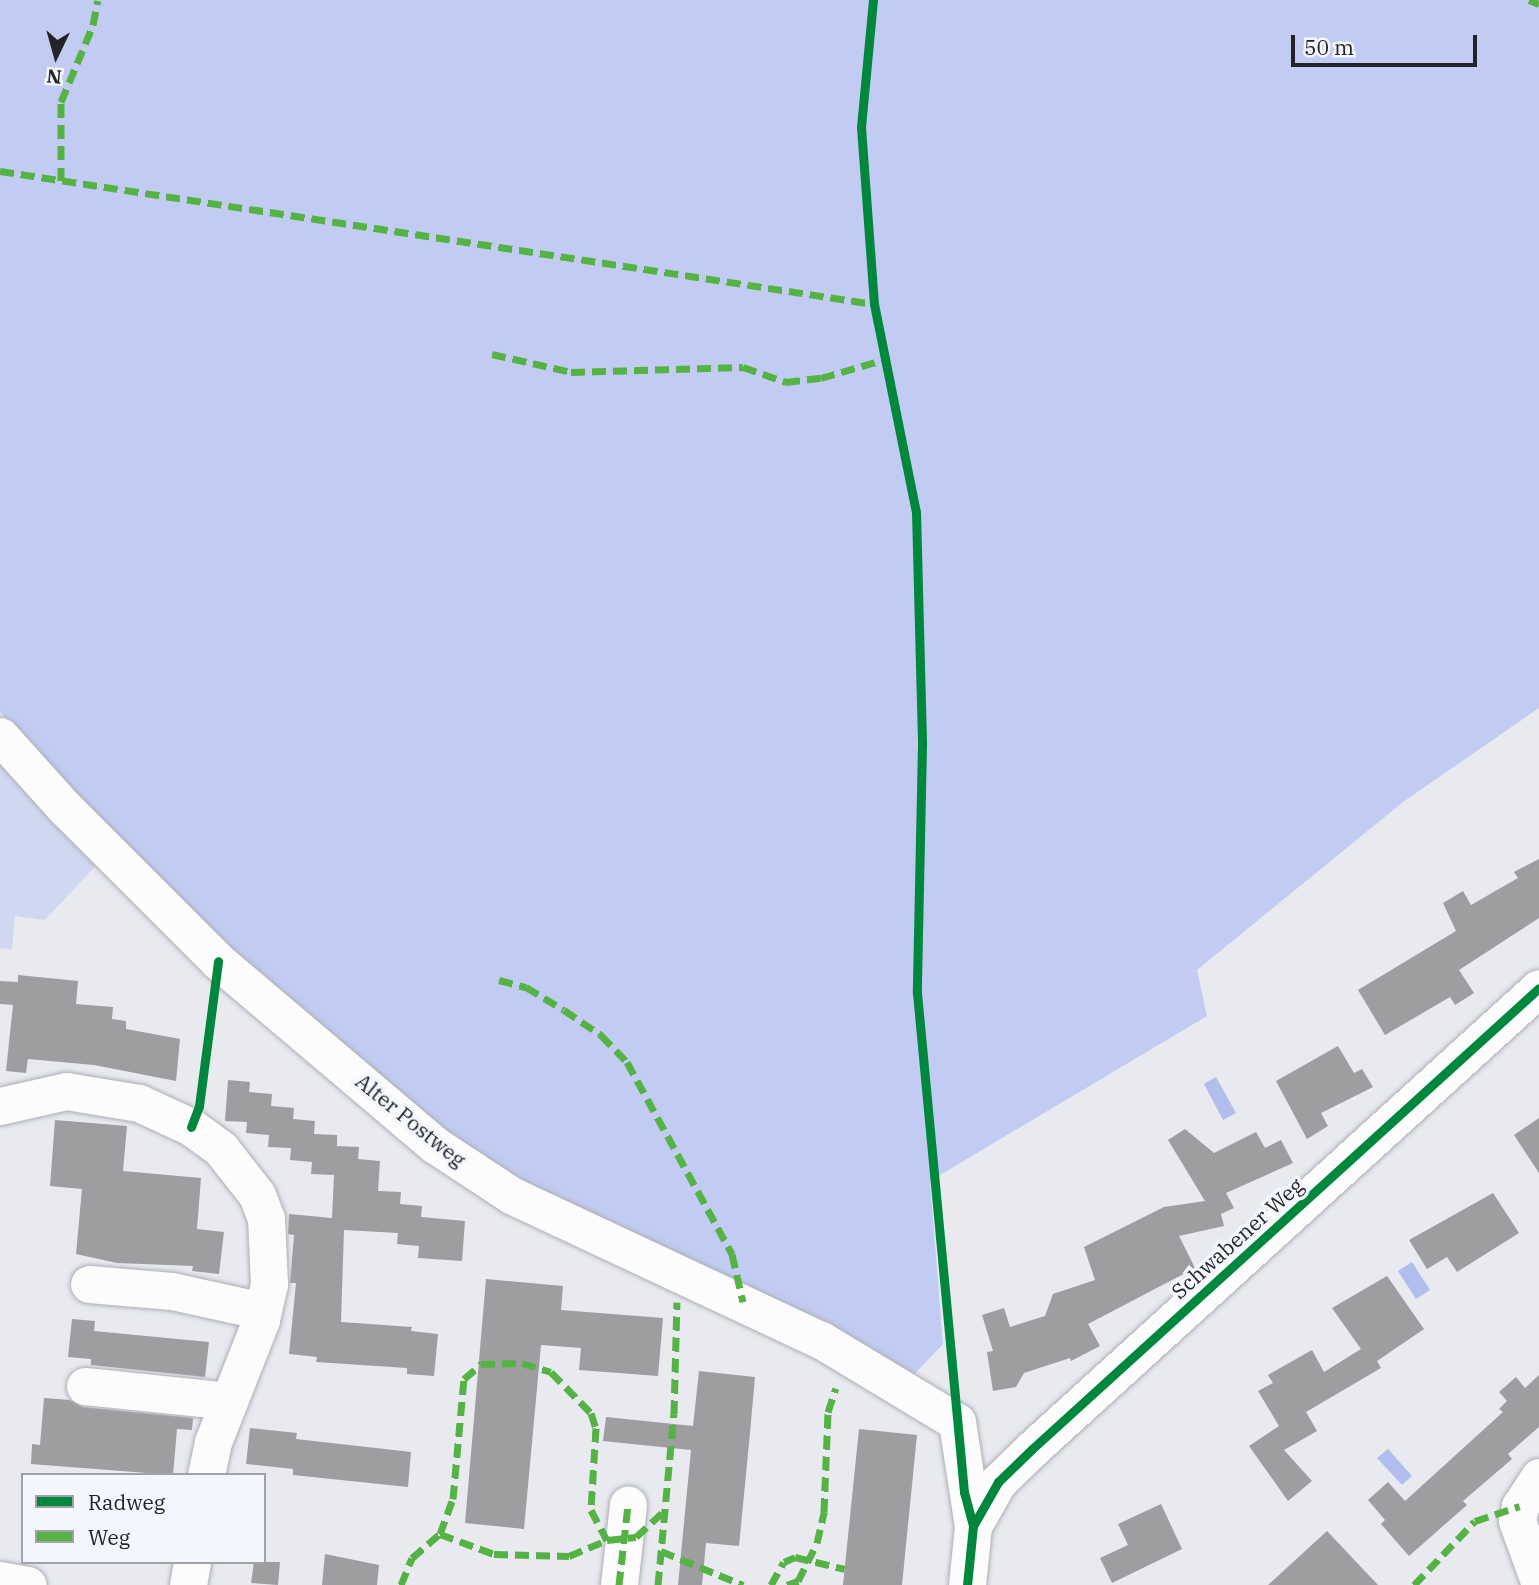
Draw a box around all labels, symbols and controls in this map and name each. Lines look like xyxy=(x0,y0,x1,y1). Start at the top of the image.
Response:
north arrow xyxy=(21,21,91,91)
scale bar xyxy=(1294,21,1480,65)
text: 50 m xyxy=(1304,33,1354,61)
text: N xyxy=(46,64,63,90)
street label: Alter Postweg xyxy=(351,1068,471,1172)
street label: Schwabener Weg xyxy=(1166,1172,1308,1304)
legend xyxy=(21,1473,266,1564)
text: Radweg xyxy=(88,1488,165,1516)
text: Weg xyxy=(88,1523,130,1551)

